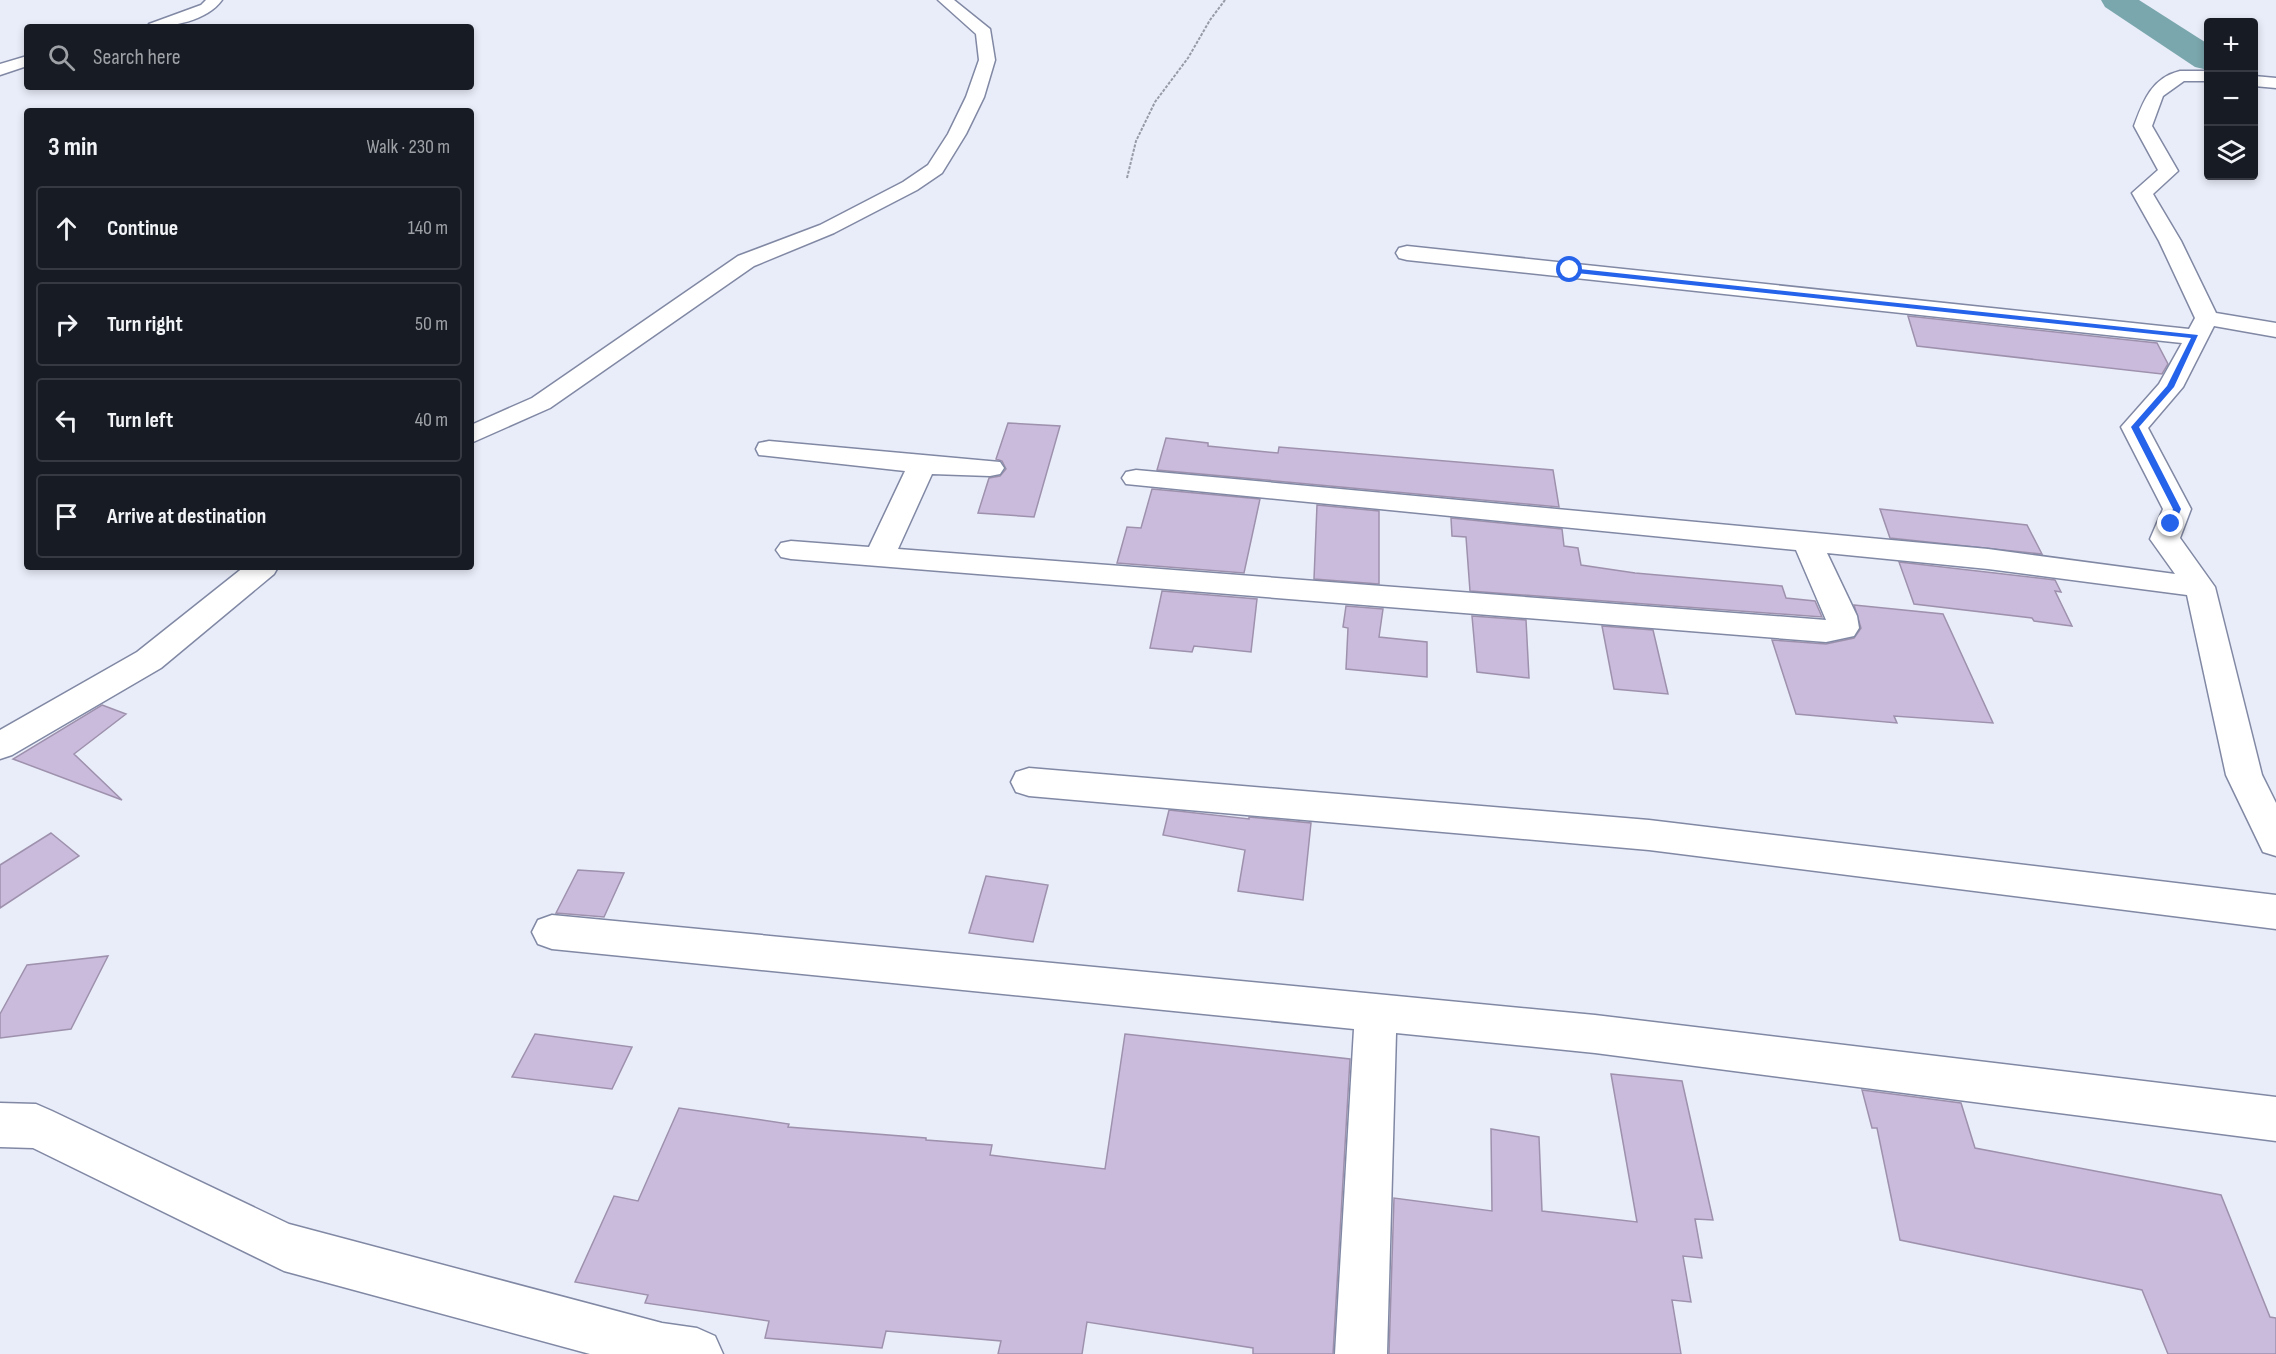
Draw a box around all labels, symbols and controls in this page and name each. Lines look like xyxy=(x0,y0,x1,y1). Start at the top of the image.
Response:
map controls xyxy=(2204,18,2258,180)
button: + xyxy=(2204,18,2258,72)
search box xyxy=(24,24,474,90)
icon: search xyxy=(45,41,78,74)
text: Search here xyxy=(93,44,180,71)
button: − xyxy=(2204,72,2258,126)
button: layers xyxy=(2204,126,2258,180)
text: 3 min xyxy=(48,132,98,163)
text: Walk · 230 m xyxy=(367,135,450,159)
icon: ahead xyxy=(50,212,83,245)
text: Continue xyxy=(107,215,178,242)
text: 140 m xyxy=(408,216,448,240)
route start xyxy=(1556,256,1582,282)
icon: right xyxy=(50,308,83,341)
text: Turn right xyxy=(107,311,183,338)
text: 50 m xyxy=(415,312,448,336)
icon: left xyxy=(50,404,83,437)
text: Turn left xyxy=(107,407,173,434)
text: 40 m xyxy=(415,408,448,432)
icon: arrive xyxy=(50,500,83,533)
text: Arrive at destination xyxy=(107,503,266,530)
route end xyxy=(2157,510,2183,536)

